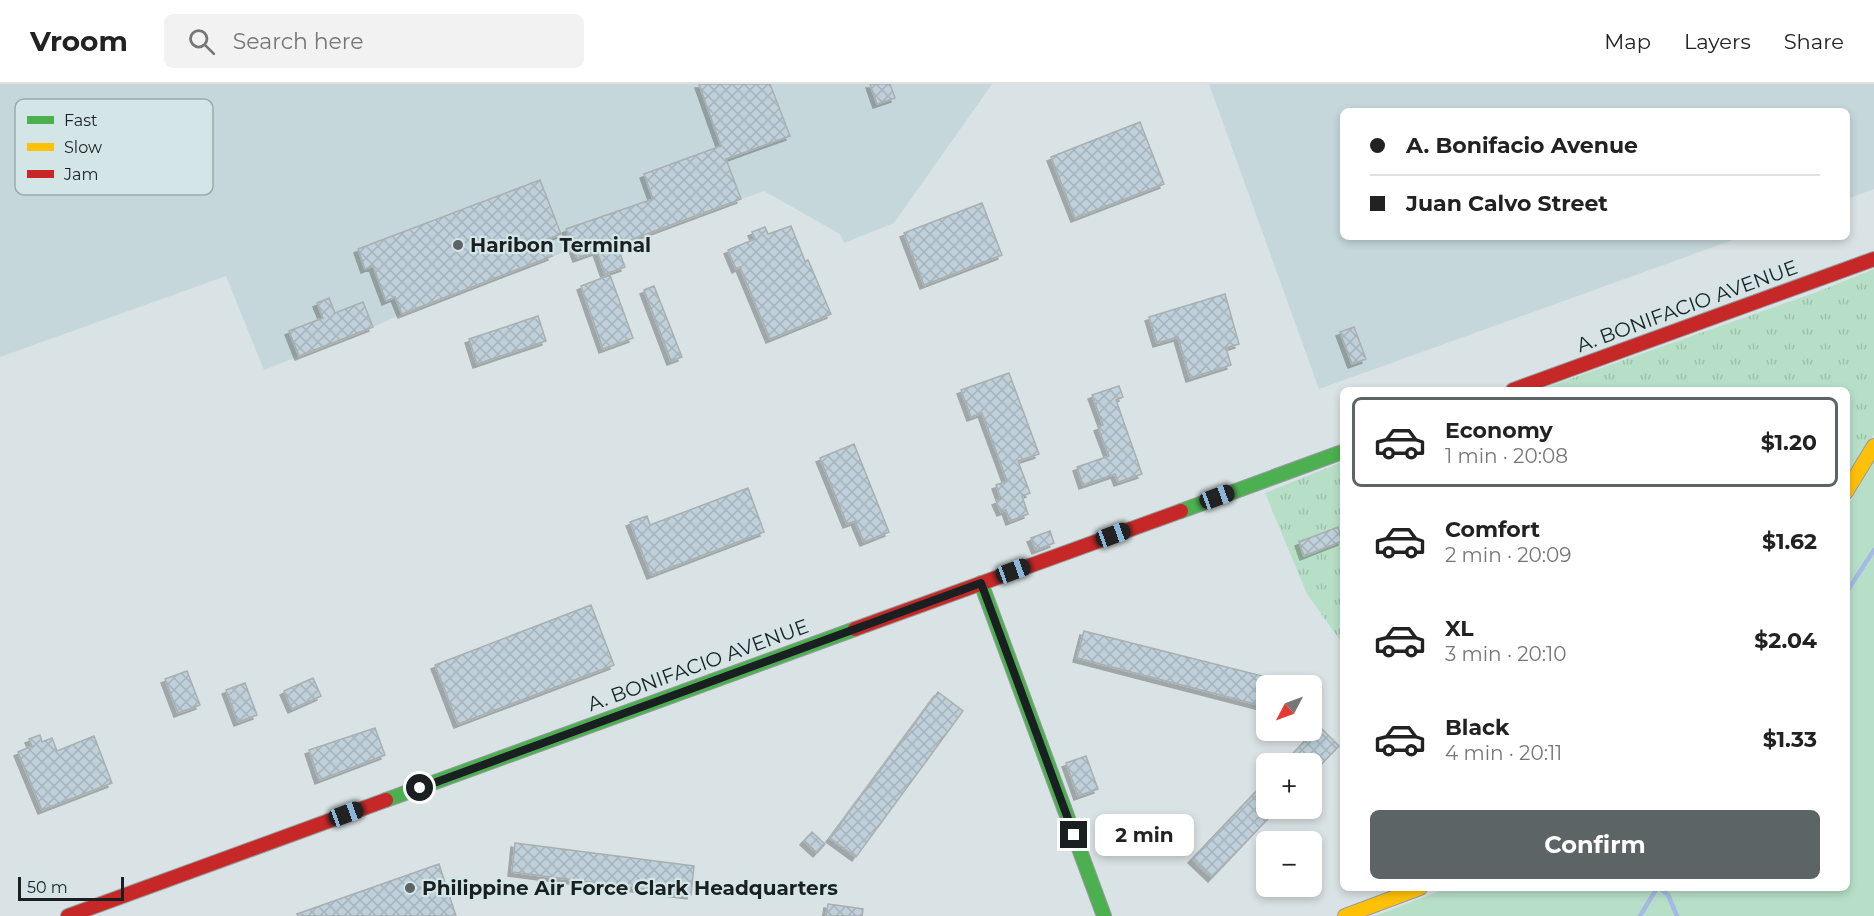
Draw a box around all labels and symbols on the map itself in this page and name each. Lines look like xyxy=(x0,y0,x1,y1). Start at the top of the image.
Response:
legend xyxy=(15,99,213,195)
text: Fast xyxy=(64,111,98,130)
text: Slow xyxy=(64,138,102,157)
text: Jam xyxy=(63,165,98,184)
place label: Haribon Terminal xyxy=(470,233,651,257)
marker: Haribon Terminal xyxy=(451,238,465,252)
street label: A. BONIFACIO AVENUE xyxy=(1573,255,1801,357)
car xyxy=(1197,482,1237,512)
car xyxy=(1093,520,1133,550)
car xyxy=(993,556,1033,586)
street label: A. BONIFACIO AVENUE xyxy=(584,614,812,716)
north arrow xyxy=(1256,675,1322,741)
route start xyxy=(406,774,433,801)
car xyxy=(326,799,366,829)
callout: 2 min xyxy=(1095,814,1194,856)
route end xyxy=(1060,821,1087,848)
scale bar xyxy=(18,874,124,902)
place label: Philippine Air Force Clark Headquarters xyxy=(422,876,838,900)
marker: Philippine Air Force Clark Headquarters xyxy=(403,881,417,895)

